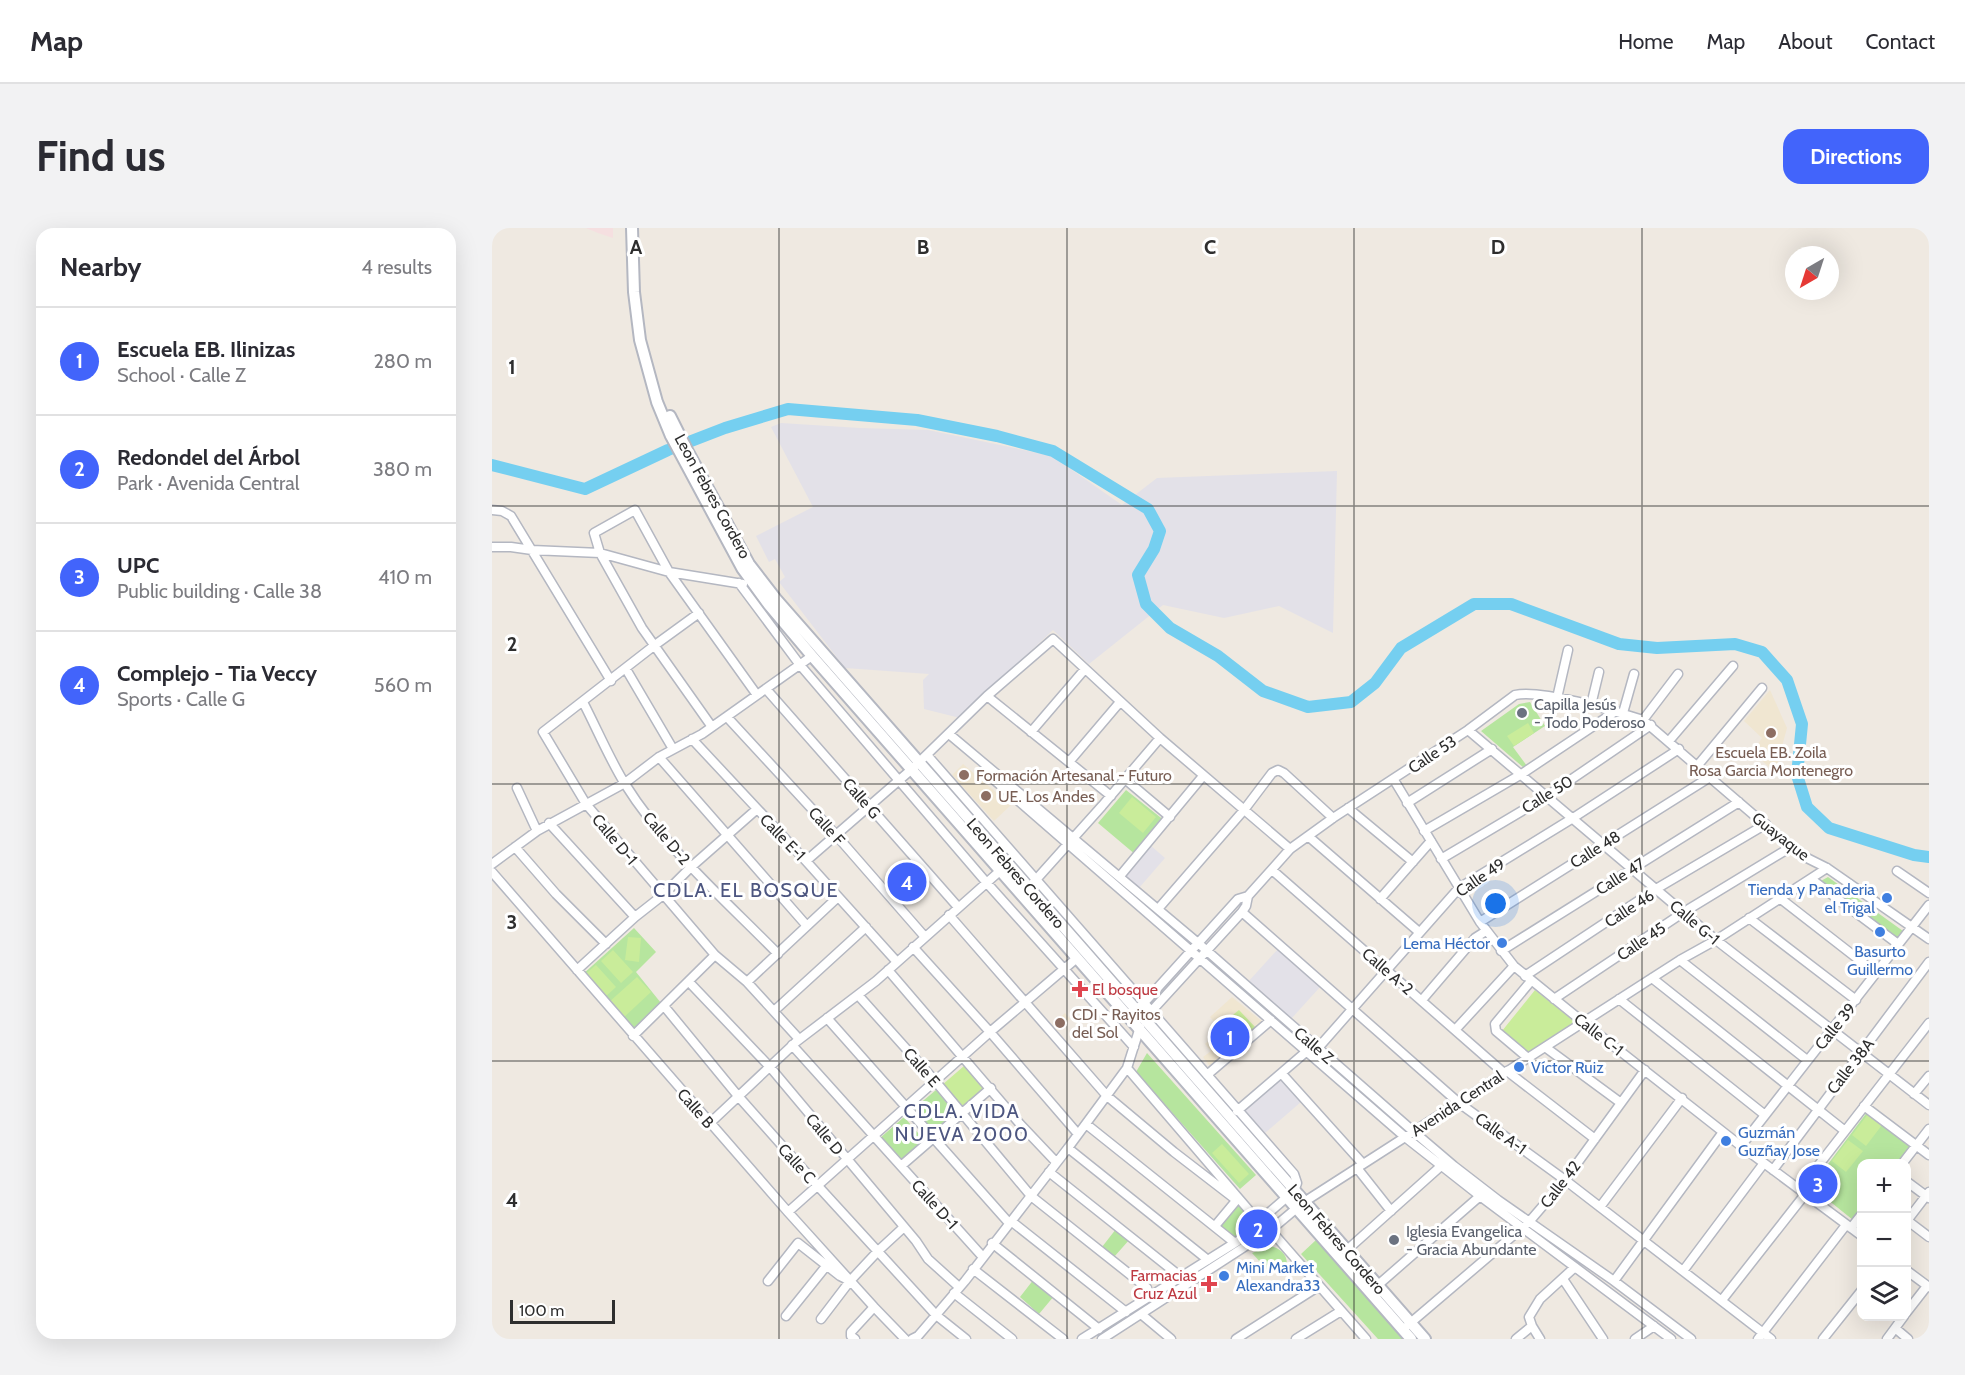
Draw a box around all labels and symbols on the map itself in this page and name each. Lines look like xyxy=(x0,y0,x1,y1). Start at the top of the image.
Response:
text: A xyxy=(630,235,643,259)
text: B xyxy=(917,235,929,259)
text: C xyxy=(1204,235,1216,259)
text: D xyxy=(1491,235,1505,259)
north arrow xyxy=(1785,246,1839,300)
text: 1 xyxy=(508,355,516,379)
street label: Leon Febres Cordero xyxy=(670,431,755,562)
text: 2 xyxy=(507,632,517,656)
place label: Capilla Jesús - Todo Poderoso xyxy=(1534,695,1646,732)
marker: Capilla Jesús - Todo Poderoso xyxy=(1515,706,1529,720)
marker: Escuela EB. Zoila Rosa Garcia Montenegro xyxy=(1764,726,1778,740)
street label: Calle 53 xyxy=(1405,731,1460,777)
place label: Escuela EB. Zoila Rosa Garcia Montenegro xyxy=(1689,743,1853,780)
place label: Formación Artesanal - Futuro xyxy=(976,766,1172,785)
marker: Formación Artesanal - Futuro xyxy=(957,768,971,782)
street label: Calle 50 xyxy=(1518,771,1576,817)
street label: Calle G xyxy=(839,774,884,823)
place label: UE. Los Andes xyxy=(998,787,1095,806)
marker: UE. Los Andes xyxy=(979,789,993,803)
street label: Calle F xyxy=(804,803,849,850)
street label: Calle D-2 xyxy=(639,808,694,869)
street label: Guayaque xyxy=(1748,808,1813,865)
street label: Calle D-1 xyxy=(588,810,641,868)
street label: Calle E-1 xyxy=(756,810,809,865)
street label: Leon Febres Cordero xyxy=(963,814,1069,932)
street label: Calle 48 xyxy=(1567,827,1624,872)
street label: Calle 49 xyxy=(1452,854,1508,901)
street label: Calle 47 xyxy=(1592,854,1648,899)
pin: 4 xyxy=(888,860,926,904)
district label: CDLA. EL BOSQUE xyxy=(653,878,839,902)
place label: Tienda y Panaderia el Trigal xyxy=(1748,880,1875,917)
street label: Calle 46 xyxy=(1601,885,1658,931)
your location xyxy=(1481,889,1510,918)
marker: Tienda y Panaderia el Trigal xyxy=(1880,891,1894,905)
street label: Calle G-1 xyxy=(1666,896,1724,949)
text: 3 xyxy=(507,910,517,934)
street label: Calle 45 xyxy=(1613,918,1669,965)
marker: Basurto Guillermo xyxy=(1873,925,1887,939)
place label: Lema Héctor xyxy=(1403,934,1491,953)
marker: Lema Héctor xyxy=(1495,936,1509,950)
place label: Basurto Guillermo xyxy=(1847,942,1913,979)
street label: Calle A-2 xyxy=(1358,944,1417,999)
place label: El bosque xyxy=(1092,980,1158,999)
marker: El bosque xyxy=(1073,982,1087,996)
street label: Calle 39 xyxy=(1811,999,1860,1053)
place label: CDI - Rayitos del Sol xyxy=(1072,1005,1161,1042)
street label: Calle C-1 xyxy=(1570,1009,1627,1060)
pin: 1 xyxy=(1210,1014,1250,1060)
marker: CDI - Rayitos del Sol xyxy=(1053,1016,1067,1030)
street label: Calle Z xyxy=(1290,1023,1337,1068)
street label: Calle 38A xyxy=(1823,1035,1878,1098)
street label: Calle E xyxy=(899,1044,944,1091)
place label: Víctor Ruiz xyxy=(1531,1058,1604,1077)
marker: Víctor Ruiz xyxy=(1512,1060,1526,1074)
street label: Avenida Central xyxy=(1408,1066,1507,1140)
street label: Calle B xyxy=(673,1085,718,1132)
district label: CDLA. VIDA NUEVA 2000 xyxy=(894,1099,1030,1146)
street label: Calle A-1 xyxy=(1471,1109,1530,1158)
street label: Calle D xyxy=(802,1110,847,1159)
place label: Guzmán Guzñay Jose xyxy=(1738,1123,1820,1160)
marker: Guzmán Guzñay Jose xyxy=(1719,1134,1733,1148)
street label: Calle C xyxy=(774,1140,819,1187)
street label: Calle 42 xyxy=(1536,1157,1585,1212)
pin: 3 xyxy=(1798,1162,1838,1206)
street label: Calle D-1 xyxy=(907,1176,962,1233)
street label: Leon Febres Cordero xyxy=(1284,1180,1390,1298)
text: 4 xyxy=(506,1188,518,1212)
pin: 2 xyxy=(1238,1206,1278,1252)
place label: Iglesia Evangelica - Gracia Abundante xyxy=(1406,1222,1537,1259)
marker: Iglesia Evangelica - Gracia Abundante xyxy=(1387,1233,1401,1247)
place label: Mini Market Alexandra33 xyxy=(1236,1258,1321,1295)
place label: Farmacias Cruz Azul xyxy=(1130,1266,1197,1303)
marker: Mini Market Alexandra33 xyxy=(1217,1269,1231,1283)
marker: Farmacias Cruz Azul xyxy=(1202,1277,1216,1291)
scale bar xyxy=(510,1297,615,1324)

